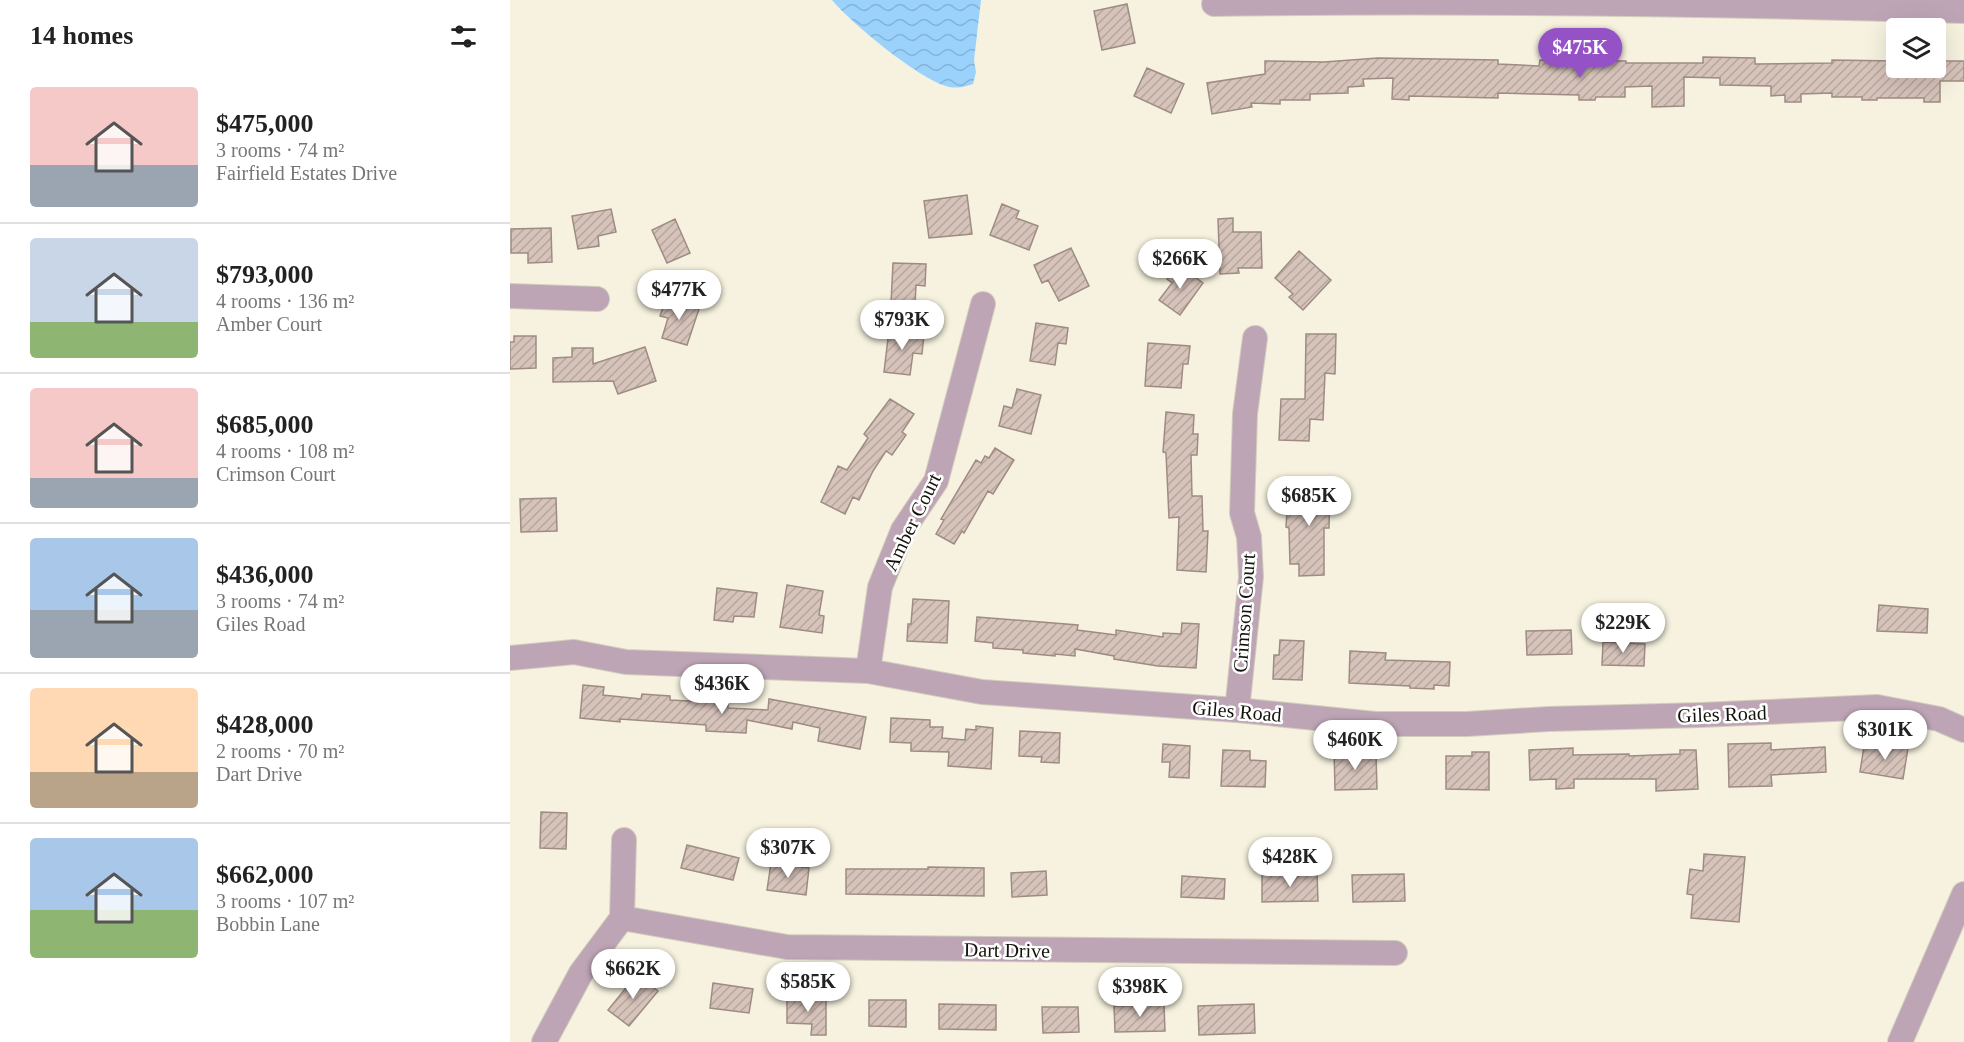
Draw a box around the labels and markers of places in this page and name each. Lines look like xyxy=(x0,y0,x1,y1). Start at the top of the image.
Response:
pin: $475K xyxy=(1538,28,1622,79)
pin: $266K xyxy=(1138,239,1222,290)
pin: $477K xyxy=(637,270,721,321)
pin: $793K xyxy=(860,300,944,351)
pin: $685K xyxy=(1267,476,1351,527)
pin: $229K xyxy=(1581,603,1665,654)
pin: $436K xyxy=(680,664,764,715)
pin: $301K xyxy=(1843,710,1927,761)
pin: $460K xyxy=(1313,720,1397,771)
pin: $307K xyxy=(746,828,830,879)
pin: $428K xyxy=(1248,837,1332,888)
pin: $662K xyxy=(591,949,675,1000)
pin: $585K xyxy=(766,962,850,1013)
pin: $398K xyxy=(1098,967,1182,1018)

